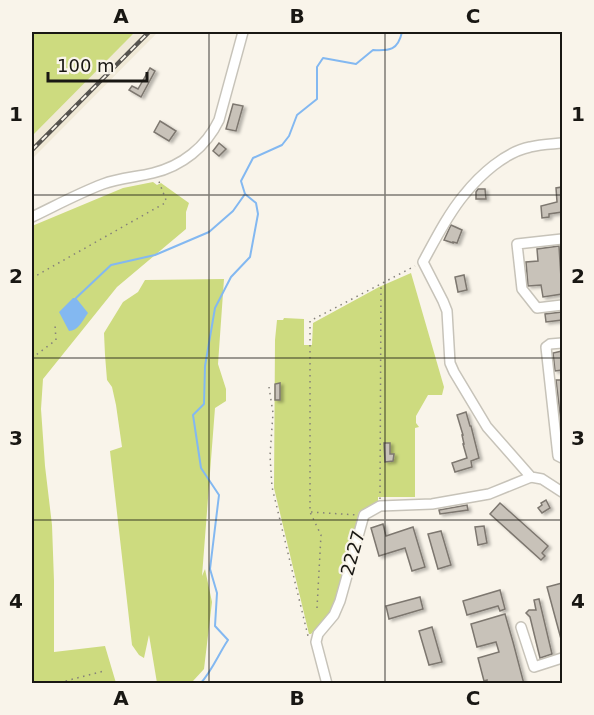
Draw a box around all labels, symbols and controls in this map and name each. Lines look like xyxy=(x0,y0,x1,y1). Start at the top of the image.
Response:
text: A xyxy=(113,4,129,28)
text: B xyxy=(289,4,305,28)
text: C xyxy=(466,4,480,28)
scale bar xyxy=(48,45,147,83)
text: 100 m xyxy=(57,55,115,76)
text: 1 xyxy=(9,102,23,126)
text: 1 xyxy=(571,102,585,126)
text: 2 xyxy=(9,264,23,288)
text: 2 xyxy=(571,264,585,288)
text: 3 xyxy=(9,426,23,450)
text: 3 xyxy=(571,426,585,450)
street label: 2227 xyxy=(336,528,369,578)
text: 4 xyxy=(9,589,23,613)
text: 4 xyxy=(571,589,585,613)
text: A xyxy=(113,686,129,710)
text: B xyxy=(289,686,305,710)
text: C xyxy=(466,686,480,710)

